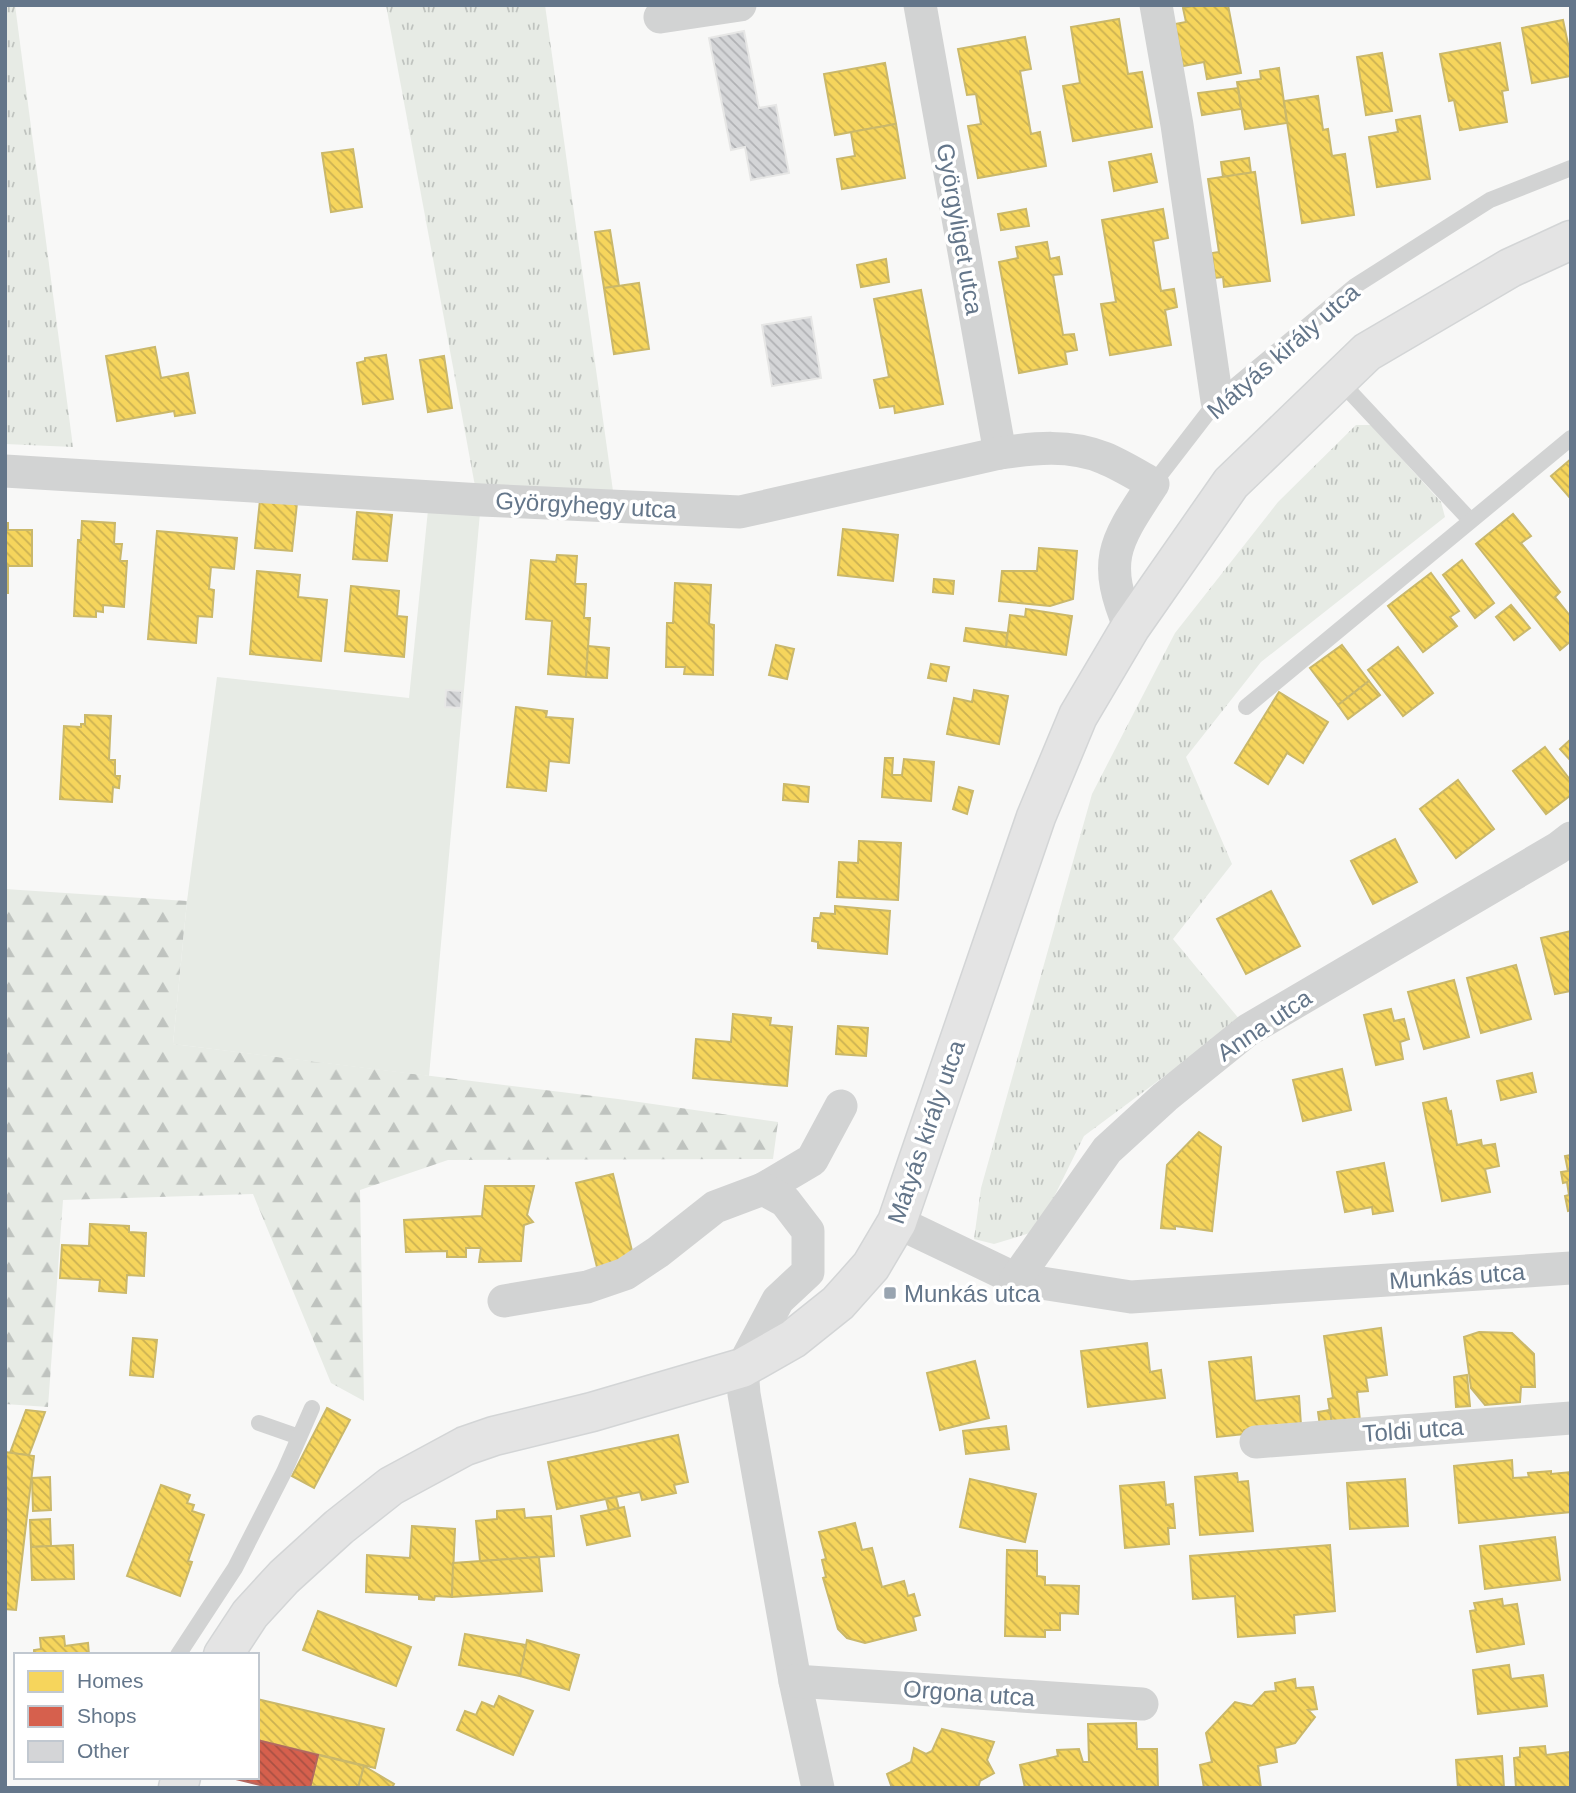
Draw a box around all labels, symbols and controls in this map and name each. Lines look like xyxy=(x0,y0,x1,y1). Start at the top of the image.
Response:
street label: Györgyliget utca xyxy=(932,141,988,317)
street label: Mátyás király utca xyxy=(1202,277,1365,424)
street label: Györgyhegy utca xyxy=(495,487,678,523)
street label: Anna utca xyxy=(1212,983,1317,1066)
street label: Mátyás király utca xyxy=(882,1036,970,1227)
street label: Munkás utca xyxy=(1388,1258,1526,1294)
place label: Munkás utca xyxy=(904,1280,1041,1307)
marker: Munkás utca xyxy=(882,1285,898,1301)
street label: Toldi utca xyxy=(1361,1413,1465,1447)
legend xyxy=(14,1653,259,1779)
text: Homes xyxy=(77,1669,144,1692)
street label: Orgona utca xyxy=(902,1675,1036,1711)
text: Shops xyxy=(77,1704,137,1727)
text: Other xyxy=(77,1739,130,1762)

